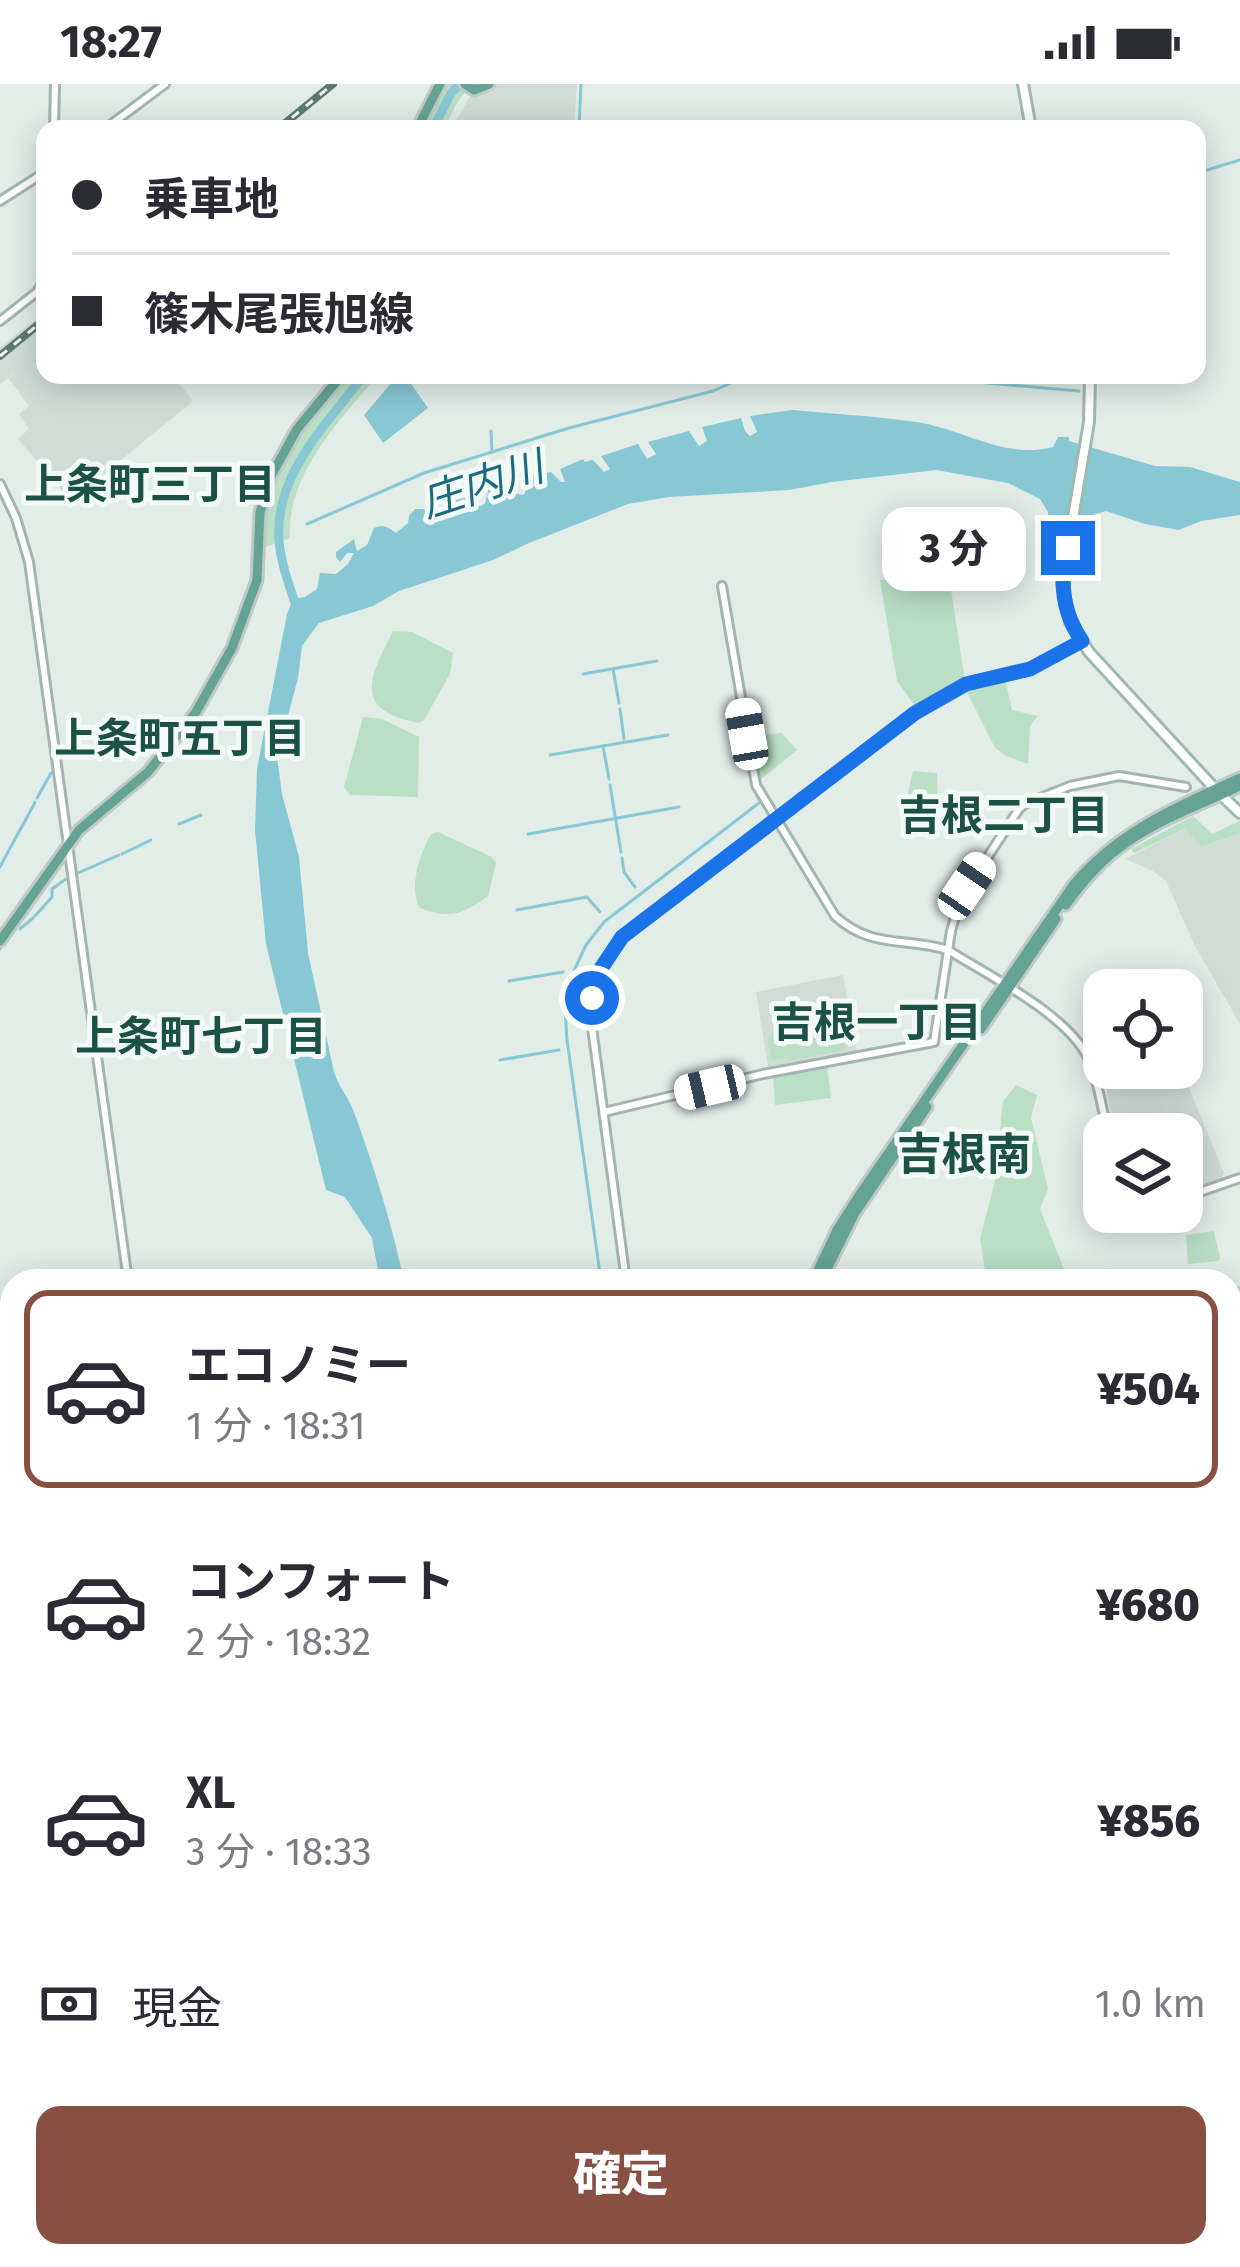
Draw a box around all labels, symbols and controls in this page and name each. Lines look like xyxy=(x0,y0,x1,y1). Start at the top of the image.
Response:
text: 18:27 xyxy=(60,15,162,69)
text: 乗車地 xyxy=(144,173,279,227)
text: 篠木尾張旭線 xyxy=(144,288,414,342)
water label: 庄内川 xyxy=(415,440,554,528)
district label: 上条町三丁目 xyxy=(24,460,276,510)
callout: 3 分 xyxy=(882,506,1026,590)
route end xyxy=(1041,521,1095,575)
text: 3 分 xyxy=(920,526,988,572)
car xyxy=(723,695,771,773)
district label: 上条町五丁目 xyxy=(54,714,306,764)
district label: 吉根二丁目 xyxy=(899,791,1109,841)
car xyxy=(932,846,1002,926)
map controls xyxy=(1083,969,1203,1233)
button: locate xyxy=(1083,969,1203,1089)
route start xyxy=(565,971,619,1025)
district label: 吉根一丁目 xyxy=(772,998,982,1048)
district label: 上条町七丁目 xyxy=(75,1012,327,1062)
car xyxy=(671,1061,749,1113)
button: layers xyxy=(1083,1113,1203,1233)
district label: 吉根南 xyxy=(896,1128,1032,1182)
icon: car xyxy=(42,1335,150,1443)
text: エコノミー xyxy=(186,1339,411,1393)
text: ¥504 xyxy=(1097,1362,1200,1416)
text: 1 分 · 18:31 xyxy=(186,1403,366,1449)
icon: car xyxy=(42,1551,150,1659)
text: コンフォート xyxy=(186,1555,455,1609)
text: ¥680 xyxy=(1096,1578,1200,1632)
text: 2 分 · 18:32 xyxy=(186,1619,371,1665)
text: XL xyxy=(186,1766,235,1820)
icon: car xyxy=(42,1767,150,1875)
text: ¥856 xyxy=(1098,1794,1200,1848)
text: 3 分 · 18:33 xyxy=(186,1829,372,1875)
icon: cash xyxy=(36,1971,102,2037)
text: 1.0 km xyxy=(1095,1981,1206,2027)
text: 現金 xyxy=(132,1982,222,2036)
button: 確定 xyxy=(36,2106,1206,2244)

